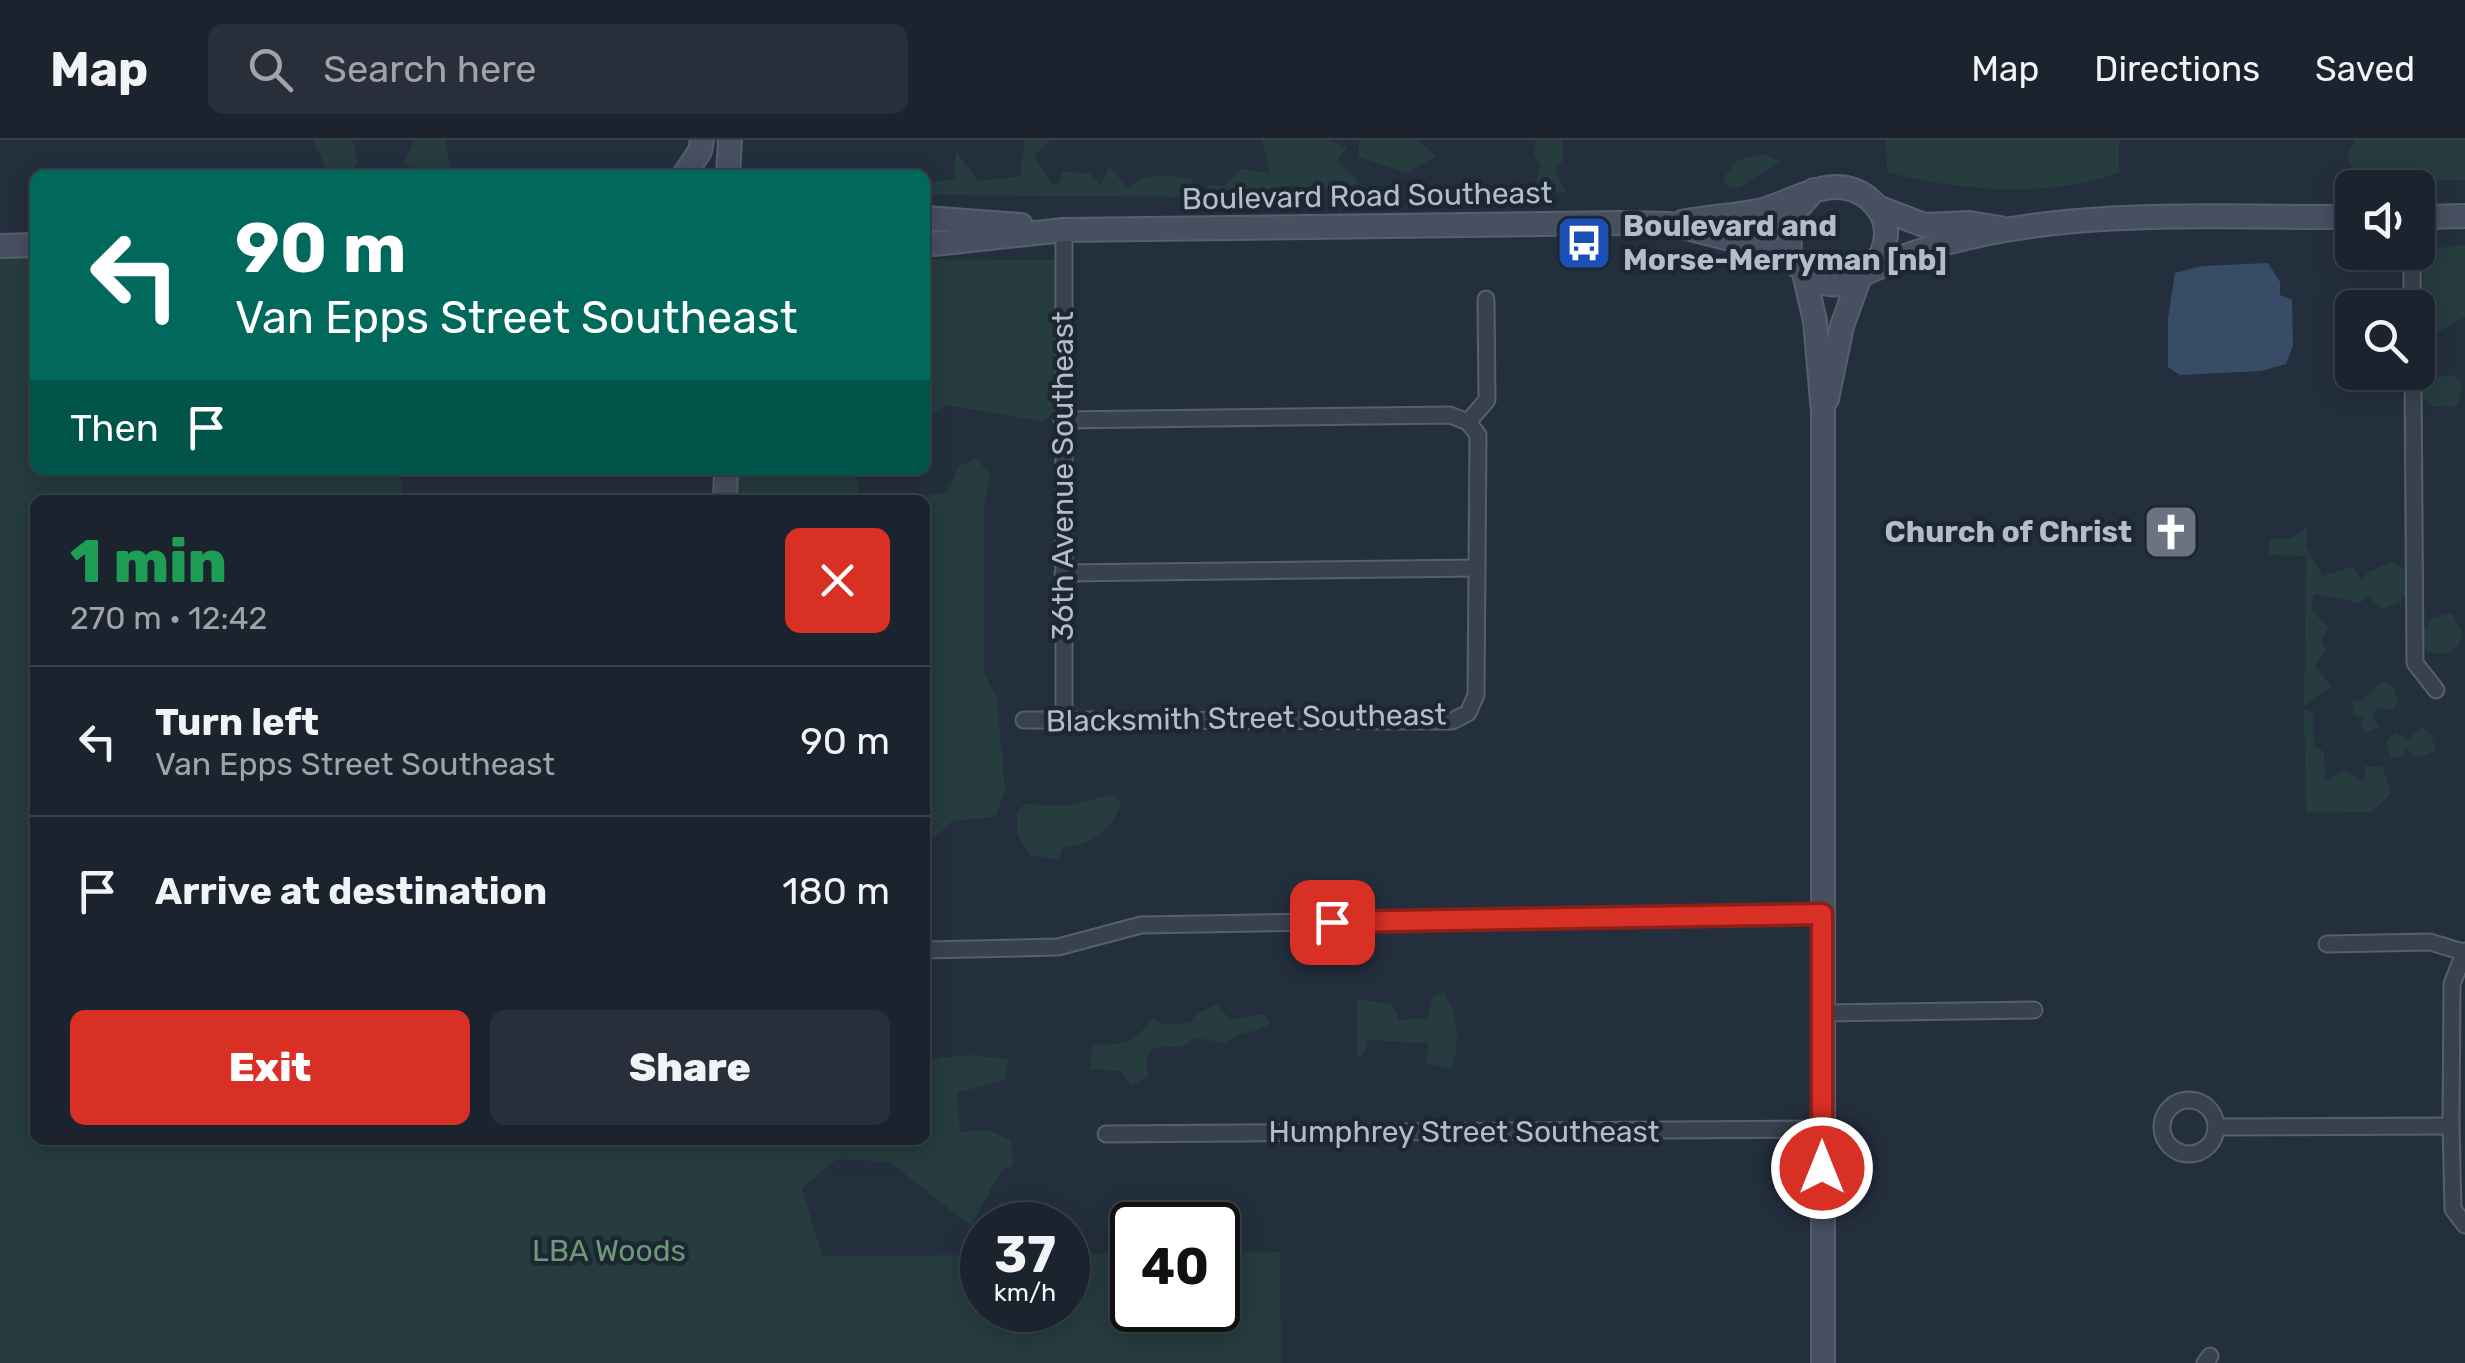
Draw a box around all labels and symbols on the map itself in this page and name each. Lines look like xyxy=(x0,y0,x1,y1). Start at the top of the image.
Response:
street label: Boulevard Road Southeast xyxy=(1181,175,1553,217)
place label: Boulevard and Morse-Merryman [nb] xyxy=(1623,208,1947,278)
bus stop icon: Boulevard and Morse-Merryman [nb] xyxy=(1554,213,1614,273)
street label: 36th Avenue Southeast xyxy=(1045,311,1081,641)
church icon: Church of Christ xyxy=(2141,502,2201,562)
place label: Church of Christ xyxy=(1885,514,2132,550)
street label: Blacksmith Street Southeast xyxy=(1045,697,1447,739)
pin xyxy=(1290,880,1375,965)
street label: Humphrey Street Southeast xyxy=(1268,1114,1660,1150)
position arrow xyxy=(1770,1116,1874,1220)
speed limit sign: 40 xyxy=(1110,1202,1240,1332)
park label: LBA Woods xyxy=(532,1233,686,1269)

